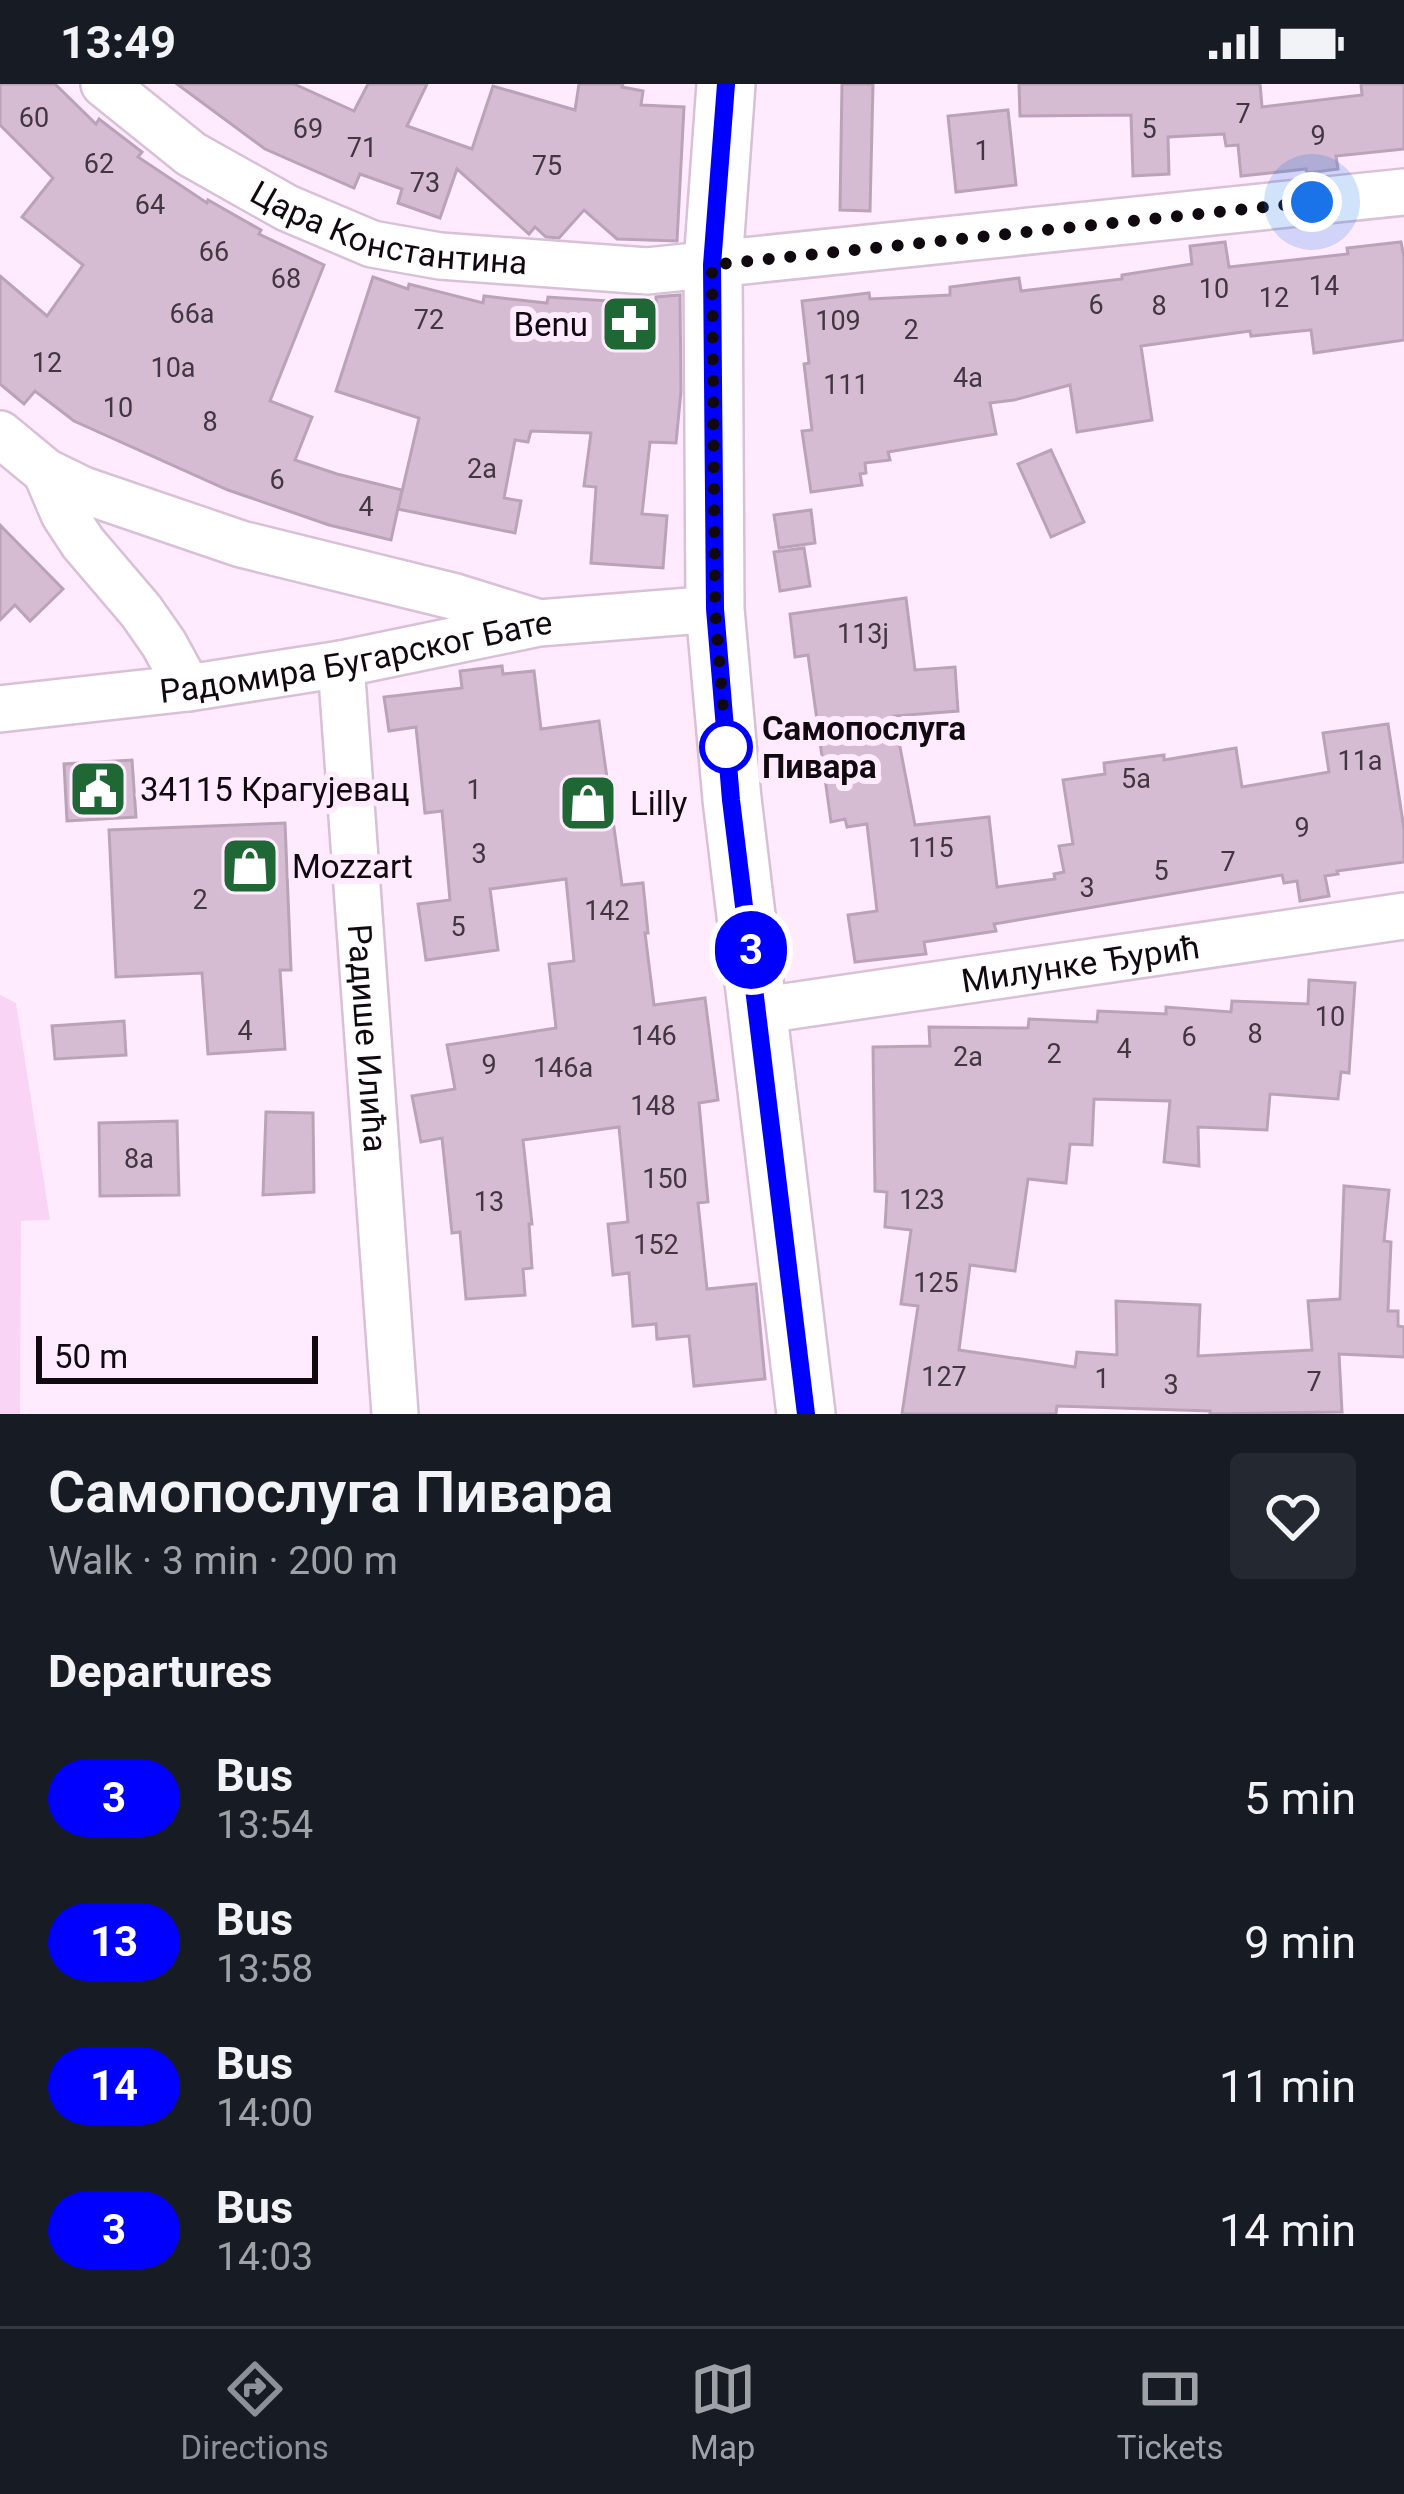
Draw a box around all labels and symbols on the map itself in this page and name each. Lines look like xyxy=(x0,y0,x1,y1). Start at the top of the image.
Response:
house number: 7 xyxy=(1235,98,1251,130)
house number: 60 xyxy=(19,102,49,134)
house number: 69 xyxy=(293,113,323,145)
house number: 5 xyxy=(1141,113,1157,145)
house number: 9 xyxy=(1310,120,1326,152)
house number: 71 xyxy=(347,132,377,164)
house number: 1 xyxy=(974,135,990,167)
house number: 62 xyxy=(84,148,114,180)
house number: 75 xyxy=(532,150,562,182)
house number: 73 xyxy=(410,167,440,199)
street label: Цара Константина xyxy=(244,172,529,282)
your location xyxy=(1282,172,1342,232)
house number: 64 xyxy=(135,189,165,221)
house number: 66 xyxy=(199,236,229,268)
house number: 68 xyxy=(271,263,301,295)
house number: 14 xyxy=(1309,270,1339,302)
house number: 10 xyxy=(1199,273,1229,305)
house number: 12 xyxy=(1259,282,1289,314)
house number: 6 xyxy=(1088,289,1104,321)
house number: 8 xyxy=(1151,290,1167,322)
pharmacy icon: Benu xyxy=(599,293,661,355)
house number: 66a xyxy=(169,298,215,330)
house number: 72 xyxy=(414,304,444,336)
place label: Benu xyxy=(514,305,588,344)
house number: 109 xyxy=(815,305,861,337)
house number: 2 xyxy=(903,314,919,346)
house number: 12 xyxy=(32,347,62,379)
house number: 10a xyxy=(150,352,196,384)
house number: 4a xyxy=(953,362,983,394)
house number: 111 xyxy=(823,369,869,401)
house number: 10 xyxy=(103,392,133,424)
house number: 8 xyxy=(202,406,218,438)
house number: 2a xyxy=(467,453,497,485)
house number: 6 xyxy=(269,464,285,496)
house number: 4 xyxy=(358,491,374,523)
street label: Радомира Бугарског Бате xyxy=(158,603,554,711)
house number: 113j xyxy=(837,618,889,650)
place label: Самопослуга Пивара xyxy=(762,709,966,786)
marker: Самопослуга Пивара xyxy=(701,722,751,772)
house number: 11a xyxy=(1337,745,1383,777)
public building icon: 34115 Крагујевац xyxy=(67,758,129,820)
house number: 5a xyxy=(1121,763,1151,795)
place label: 34115 Крагујевац xyxy=(140,770,409,809)
shop icon: Lilly xyxy=(557,772,619,834)
house number: 1 xyxy=(466,774,482,806)
place label: Lilly xyxy=(630,784,688,823)
house number: 9 xyxy=(1294,812,1310,844)
house number: 115 xyxy=(908,832,954,864)
shop icon: Mozzart xyxy=(219,835,281,897)
house number: 3 xyxy=(471,838,487,870)
house number: 7 xyxy=(1220,846,1236,878)
place label: Mozzart xyxy=(292,847,413,886)
house number: 5 xyxy=(1153,855,1169,887)
house number: 3 xyxy=(1079,872,1095,904)
house number: 2 xyxy=(192,884,208,916)
house number: 142 xyxy=(584,895,630,927)
house number: 5 xyxy=(450,911,466,943)
line badge: 3 xyxy=(712,911,790,989)
street label: Радише Илића xyxy=(340,923,396,1153)
street label: Милунке Ђурић xyxy=(959,927,1202,1000)
house number: 10 xyxy=(1315,1001,1345,1033)
house number: 4 xyxy=(237,1015,253,1047)
house number: 8 xyxy=(1247,1018,1263,1050)
house number: 146 xyxy=(631,1020,677,1052)
house number: 6 xyxy=(1181,1021,1197,1053)
house number: 4 xyxy=(1116,1033,1132,1065)
house number: 2 xyxy=(1046,1038,1062,1070)
house number: 2a xyxy=(953,1041,983,1073)
house number: 9 xyxy=(481,1049,497,1081)
house number: 146a xyxy=(533,1052,593,1084)
house number: 148 xyxy=(630,1090,676,1122)
house number: 8a xyxy=(124,1143,154,1175)
house number: 150 xyxy=(642,1163,688,1195)
house number: 123 xyxy=(899,1184,945,1216)
house number: 13 xyxy=(474,1186,504,1218)
house number: 152 xyxy=(633,1229,679,1261)
house number: 125 xyxy=(913,1267,959,1299)
scale bar xyxy=(36,1330,318,1383)
house number: 127 xyxy=(921,1361,967,1393)
house number: 1 xyxy=(1094,1363,1110,1395)
house number: 7 xyxy=(1306,1366,1322,1398)
house number: 3 xyxy=(1163,1369,1179,1401)

